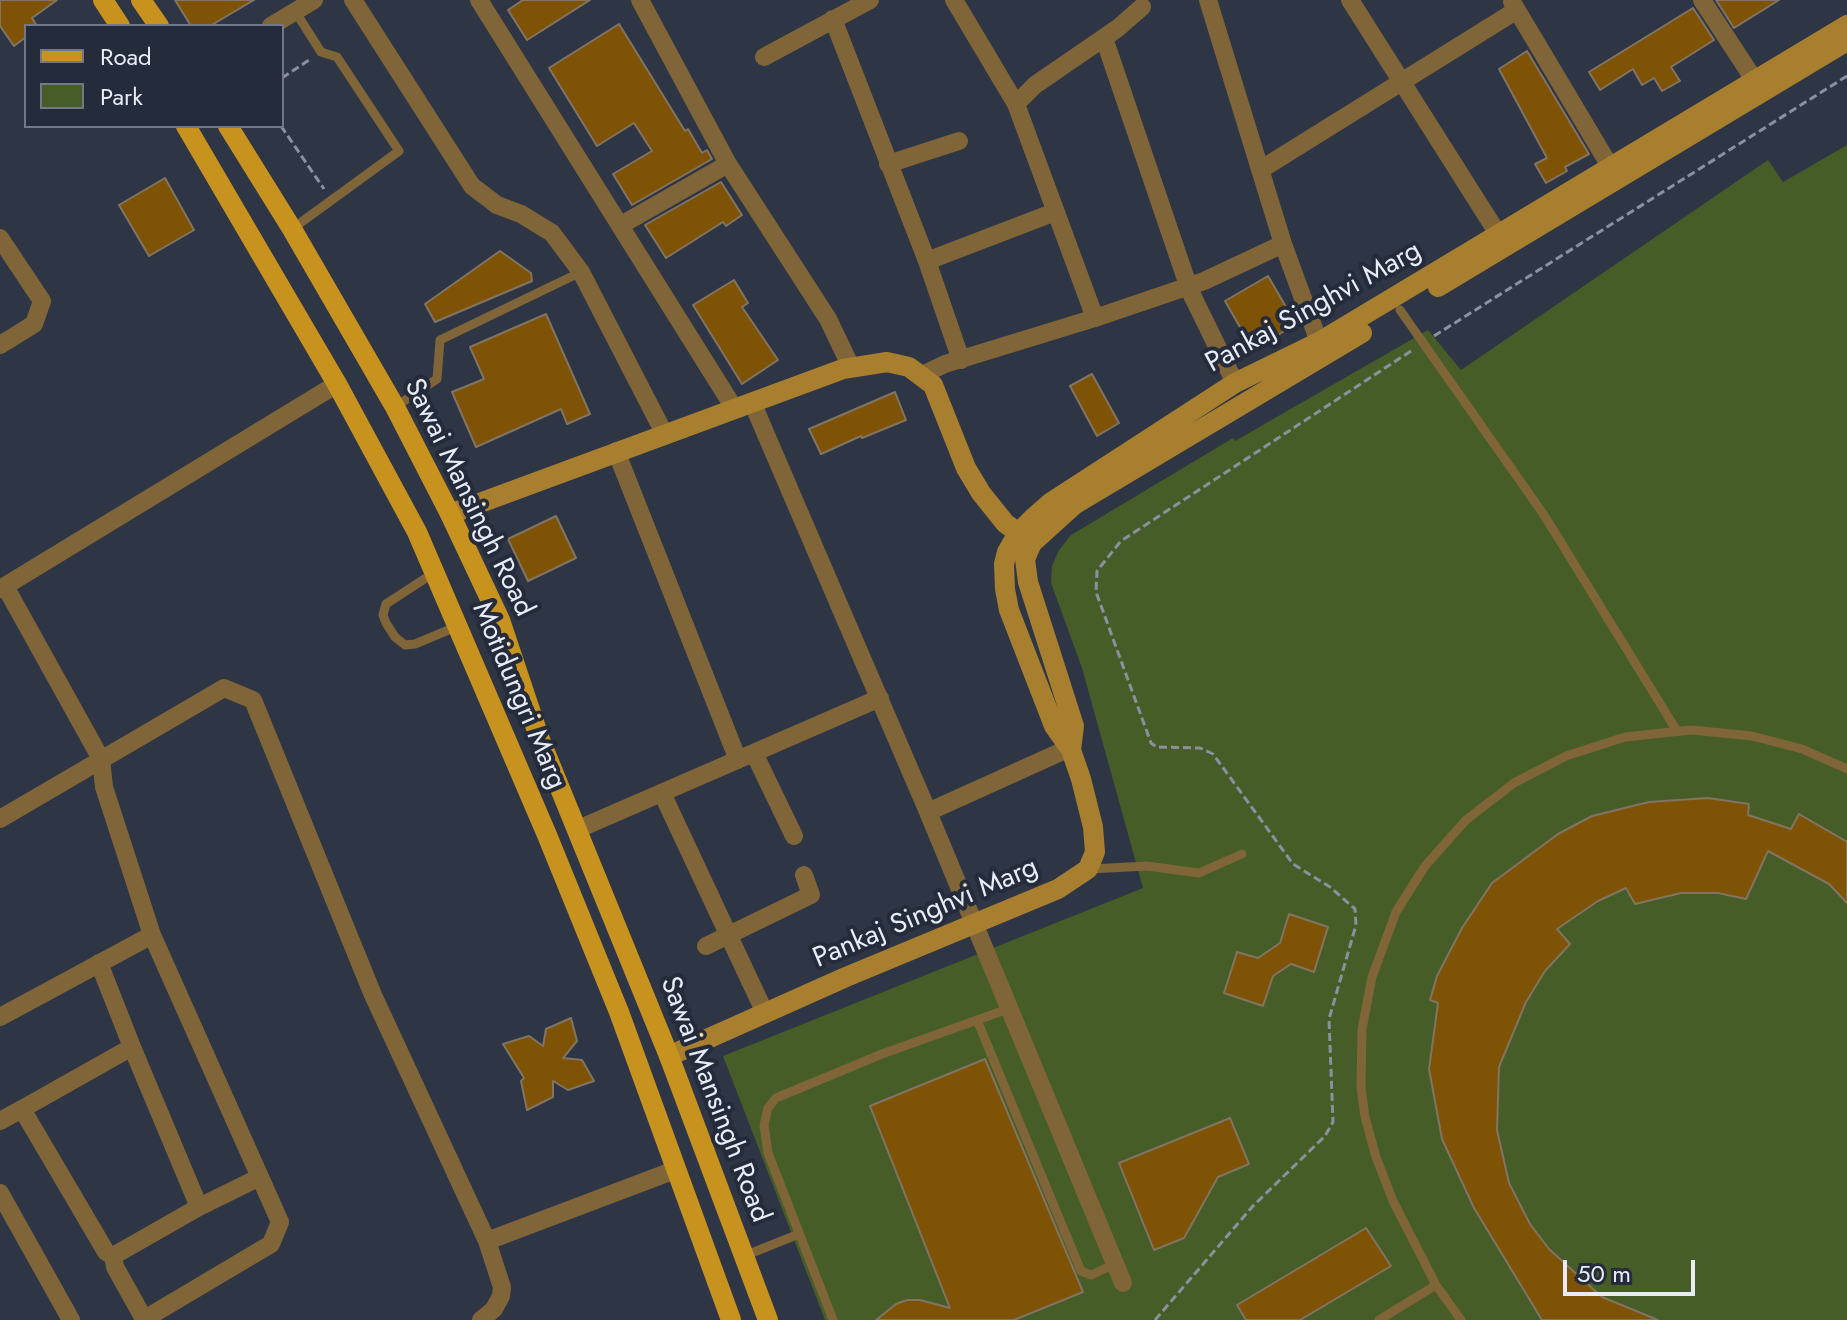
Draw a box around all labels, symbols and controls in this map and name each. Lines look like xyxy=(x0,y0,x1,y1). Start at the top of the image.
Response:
legend xyxy=(24,24,284,128)
text: Road xyxy=(100,39,152,74)
text: Park xyxy=(100,79,143,114)
street label: Pankaj Singhvi Marg xyxy=(1200,235,1428,381)
street label: Sawai Mansingh Road xyxy=(396,374,540,622)
street label: Motidungri Marg xyxy=(463,597,573,795)
street label: Pankaj Singhvi Marg xyxy=(809,851,1043,977)
street label: Sawai Mansingh Road xyxy=(652,972,776,1228)
scale bar xyxy=(1567,1244,1699,1294)
text: 50 m xyxy=(1577,1256,1631,1291)

